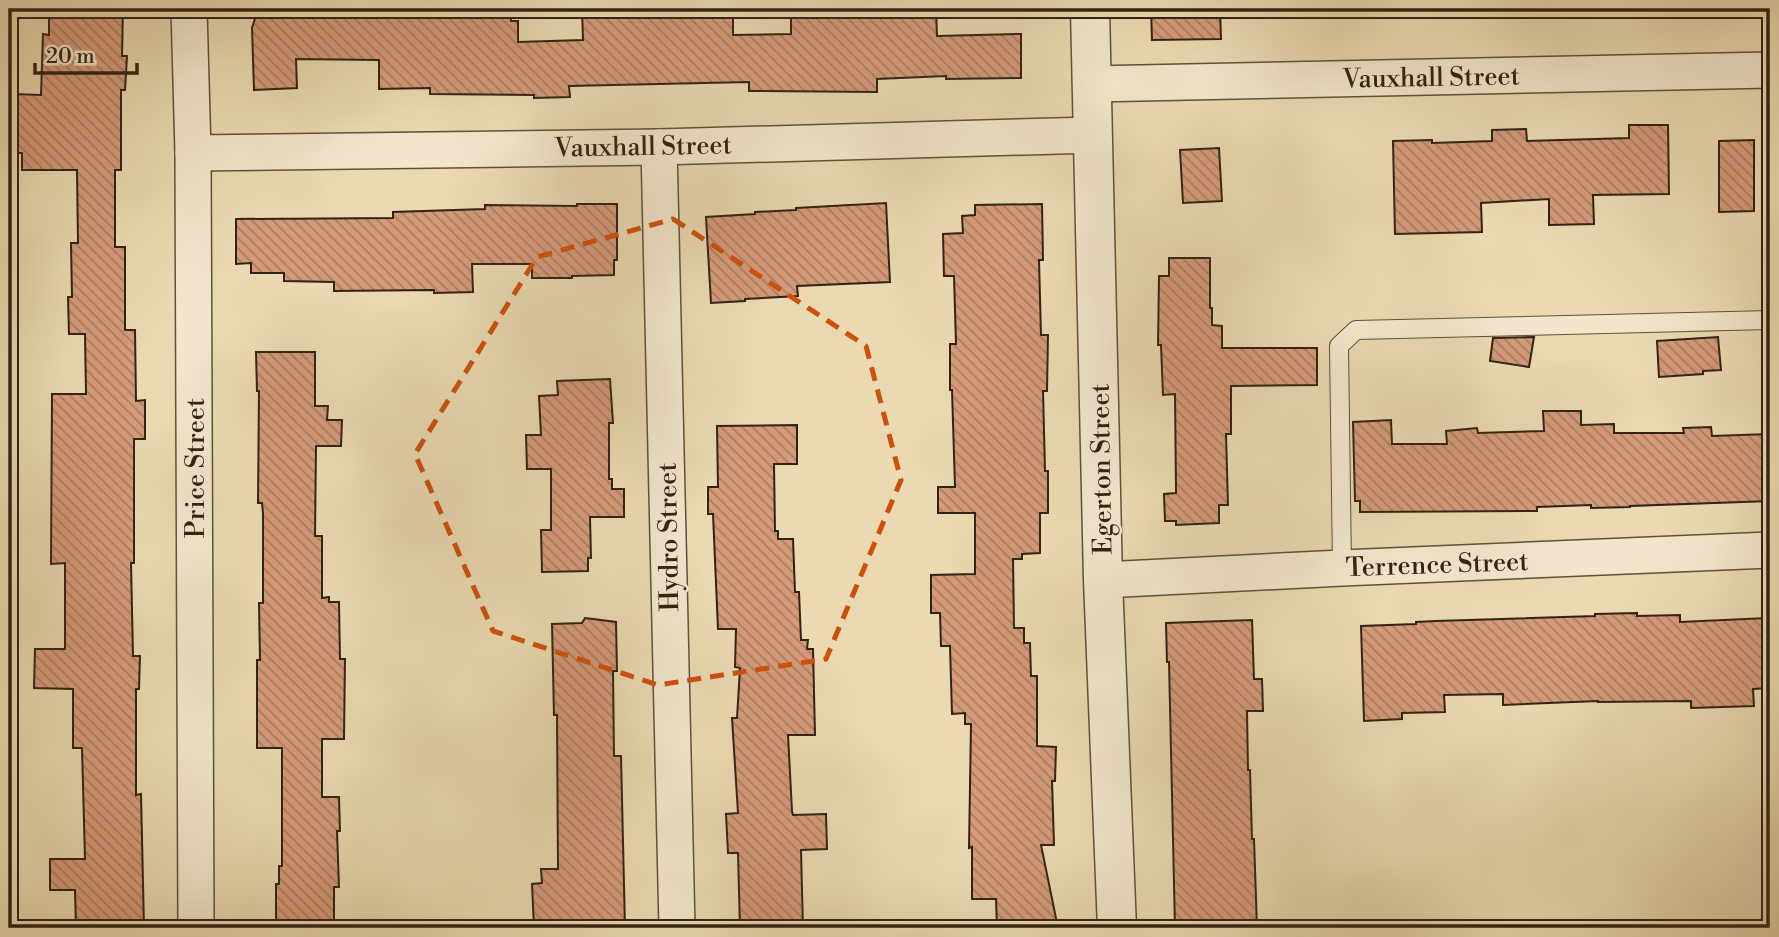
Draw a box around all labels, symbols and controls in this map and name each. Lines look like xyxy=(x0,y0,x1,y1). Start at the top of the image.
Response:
scale bar xyxy=(35,32,136,76)
text: 20 m xyxy=(46,44,95,70)
street label: Vauxhall Street xyxy=(1341,60,1520,96)
street label: Vauxhall Street xyxy=(553,129,732,165)
street label: Egerton Street xyxy=(1085,383,1119,555)
street label: Price Street xyxy=(180,398,212,538)
street label: Hydro Street xyxy=(652,462,686,612)
street label: Terrence Street xyxy=(1345,546,1529,584)

